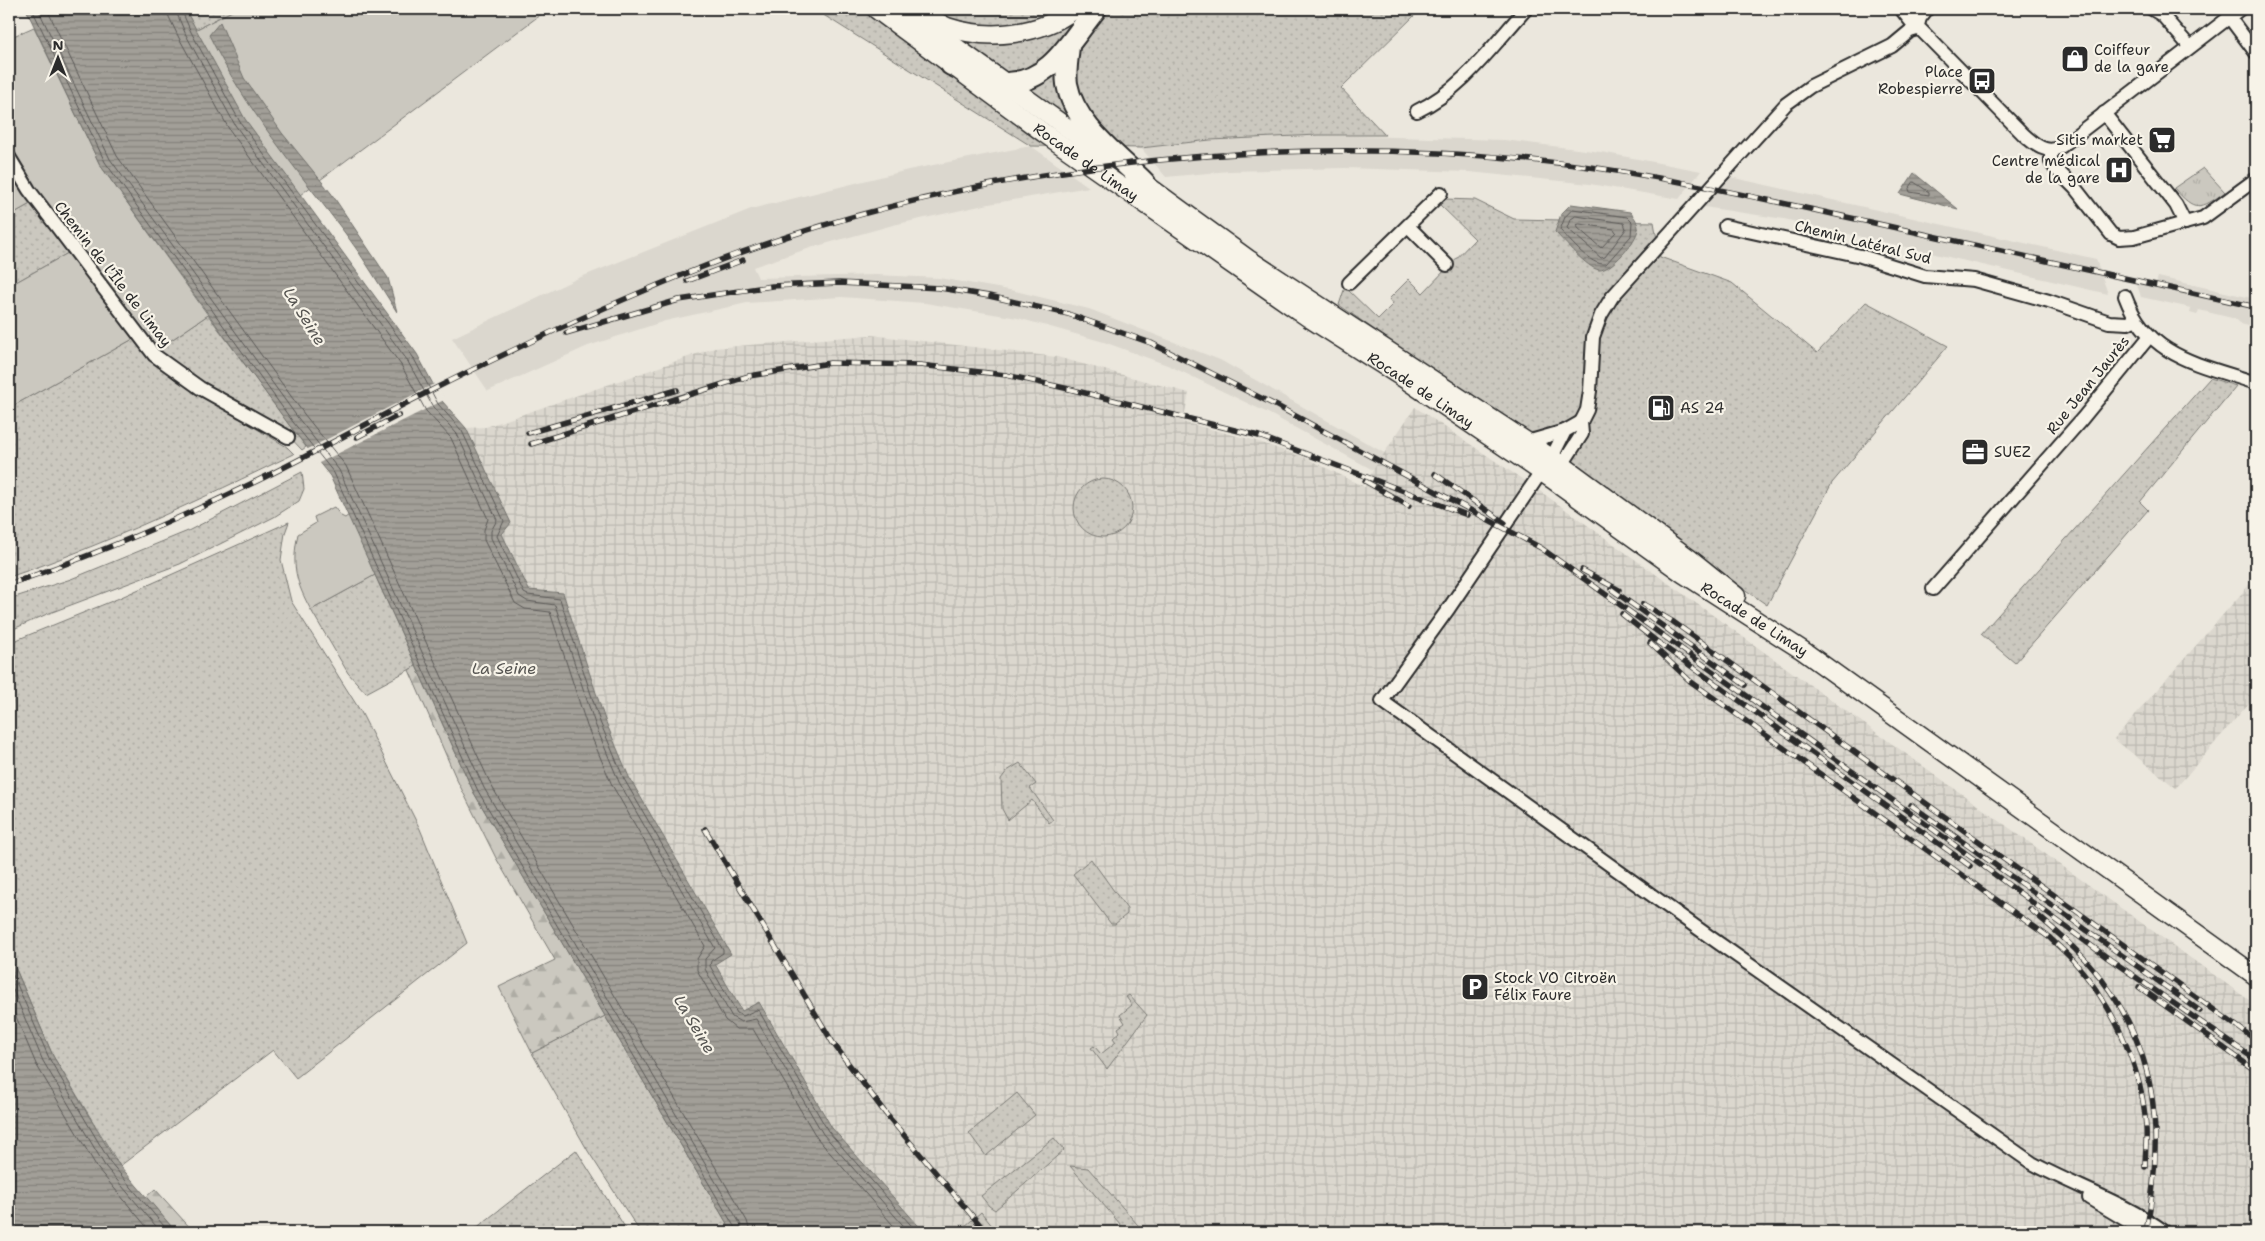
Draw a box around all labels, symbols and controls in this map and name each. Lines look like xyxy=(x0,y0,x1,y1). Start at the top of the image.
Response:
north arrow xyxy=(32,32,82,82)
text: N xyxy=(52,36,64,54)
place label: Coiffeur de la gare xyxy=(2094,40,2169,77)
shop icon: Coiffeur de la gare xyxy=(2060,44,2090,74)
place label: Place Robespierre xyxy=(1878,62,1963,99)
bus stop icon: Place Robespierre xyxy=(1967,66,1997,96)
street label: Rocade de Limay xyxy=(1029,119,1143,206)
supermarket icon: Sitis market xyxy=(2147,125,2177,155)
place label: Sitis market xyxy=(2056,130,2143,150)
place label: Centre médical de la gare xyxy=(1992,151,2100,188)
hospital icon: Centre médical de la gare xyxy=(2104,155,2134,185)
street label: Chemin de l'Île de Limay xyxy=(50,196,177,351)
street label: Chemin Latéral Sud xyxy=(1793,215,1934,269)
water label: La Seine xyxy=(279,283,331,349)
street label: Rue Jean Jaurès xyxy=(2042,331,2134,439)
street label: Rocade de Limay xyxy=(1364,348,1478,433)
fuel station icon: AS 24 xyxy=(1646,393,1676,423)
place label: AS 24 xyxy=(1680,398,1724,418)
office icon: SUEZ xyxy=(1960,437,1990,467)
place label: SUEZ xyxy=(1994,442,2031,462)
street label: Rocade de Limay xyxy=(1697,577,1812,661)
water label: La Seine xyxy=(472,658,536,679)
place label: Stock VO Citroën Félix Faure xyxy=(1494,968,1616,1005)
parking icon: Stock VO Citroën Félix Faure xyxy=(1460,972,1490,1002)
water label: La Seine xyxy=(669,991,720,1057)

